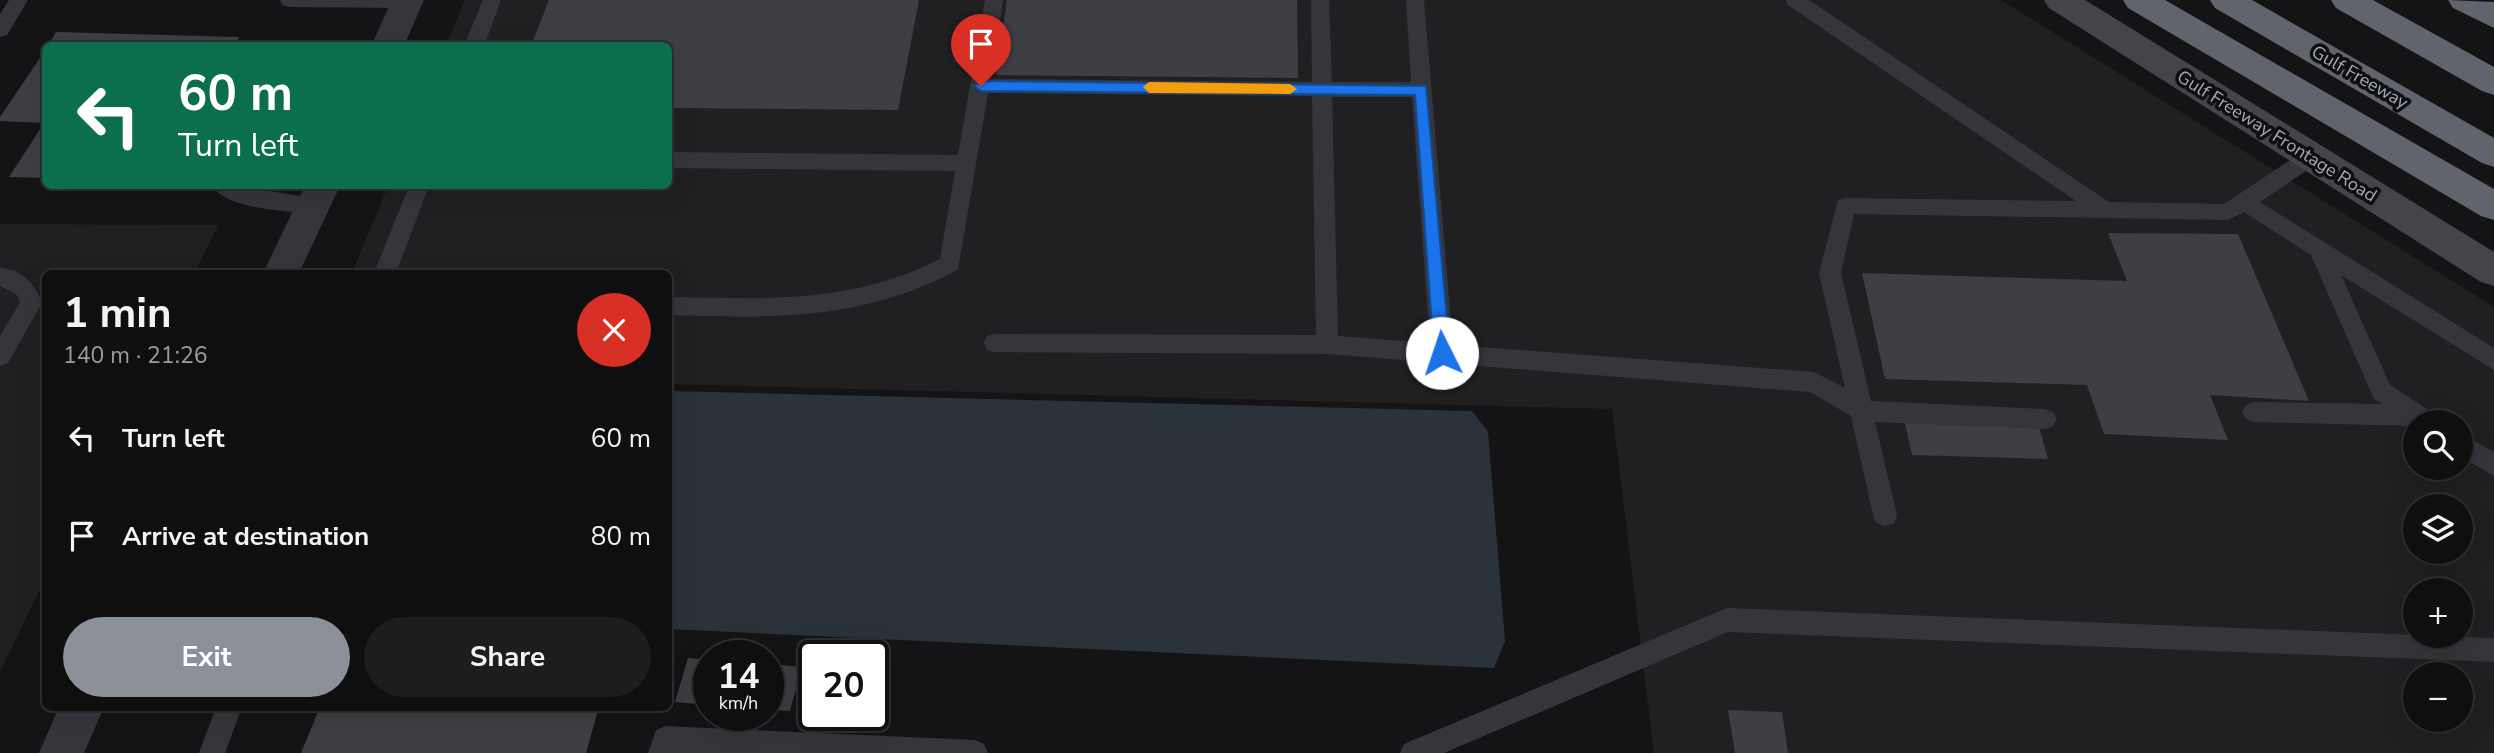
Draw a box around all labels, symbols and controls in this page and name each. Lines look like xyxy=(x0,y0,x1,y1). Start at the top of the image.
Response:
pin xyxy=(951,14,1011,86)
icon: arrive xyxy=(962,25,1000,63)
street label: Gulf Freeway xyxy=(2307,40,2413,115)
text: 60 m xyxy=(178,60,293,127)
street label: Gulf Freeway Frontage Road xyxy=(2173,65,2381,207)
icon: left xyxy=(63,70,154,161)
text: Turn left xyxy=(178,124,298,167)
text: 1 min xyxy=(63,285,172,342)
button: close xyxy=(577,293,651,367)
position arrow xyxy=(1405,316,1479,390)
text: 140 m · 21:26 xyxy=(63,340,208,371)
map controls xyxy=(2403,410,2473,732)
button: search xyxy=(2403,410,2473,480)
icon: left xyxy=(63,419,101,457)
text: Turn left xyxy=(122,421,225,456)
text: 60 m xyxy=(591,421,651,456)
button: layers xyxy=(2403,494,2473,564)
icon: arrive xyxy=(63,517,101,555)
text: Arrive at destination xyxy=(122,519,369,554)
text: 80 m xyxy=(591,519,651,554)
button: + xyxy=(2403,578,2473,648)
button: Exit xyxy=(63,617,350,697)
button: Share xyxy=(364,617,651,697)
speed limit sign: 20 xyxy=(798,640,889,731)
text: 14 xyxy=(717,653,760,700)
button: − xyxy=(2403,662,2473,732)
text: km/h xyxy=(719,691,758,715)

